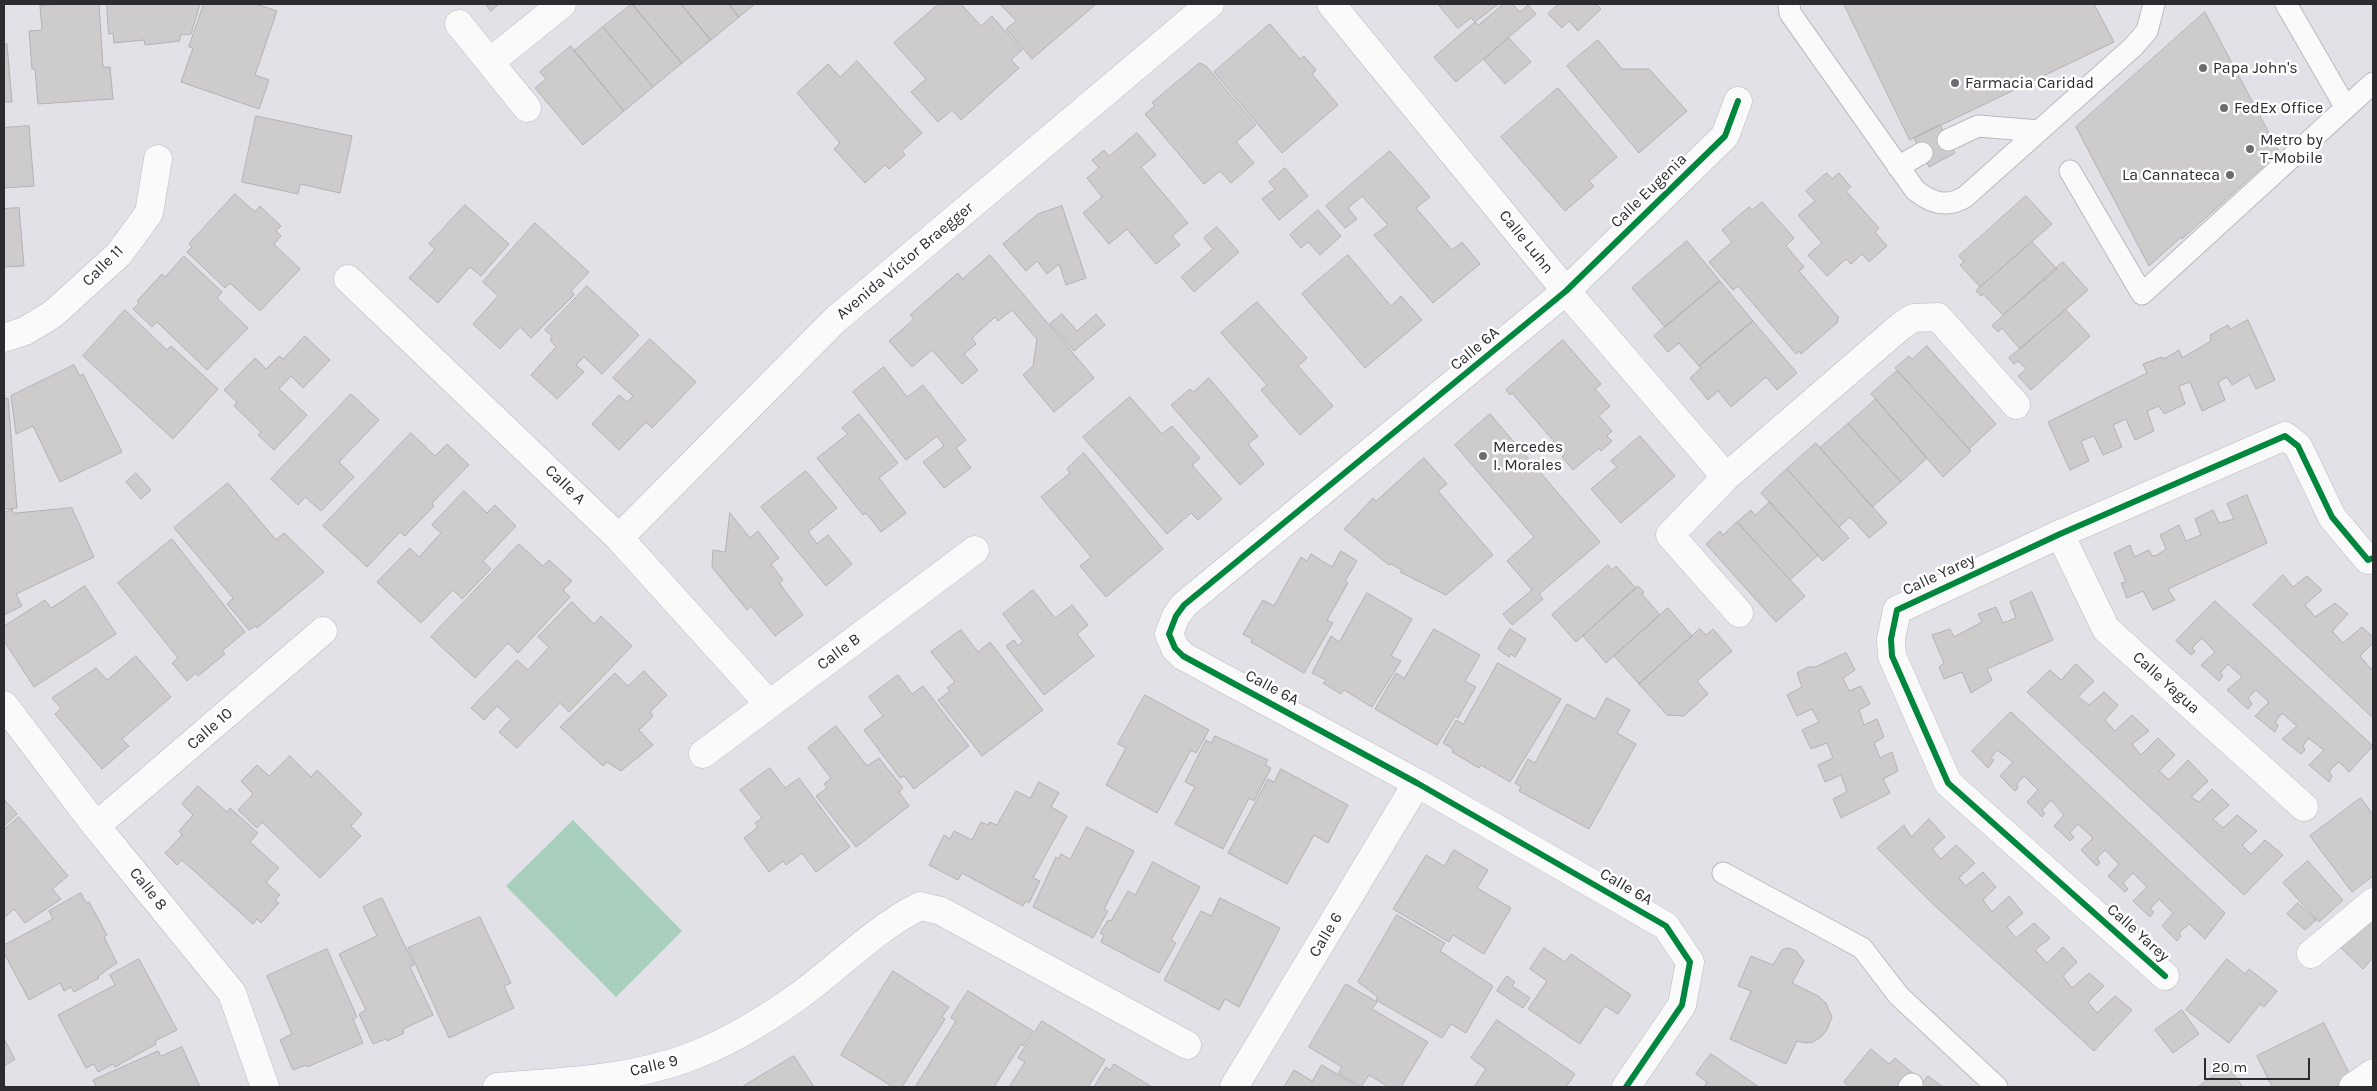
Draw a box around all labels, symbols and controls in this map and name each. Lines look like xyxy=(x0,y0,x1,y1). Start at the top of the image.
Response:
place label: Papa John's xyxy=(2213,58,2298,78)
marker: Papa John's xyxy=(2197,62,2209,74)
place label: Farmacia Caridad xyxy=(1965,73,2094,93)
marker: Farmacia Caridad xyxy=(1949,77,1961,89)
place label: FedEx Office xyxy=(2234,98,2323,118)
marker: FedEx Office xyxy=(2218,102,2230,114)
place label: Metro by T-Mobile xyxy=(2260,130,2323,168)
marker: Metro by T-Mobile xyxy=(2244,143,2256,155)
street label: Calle Eugenia xyxy=(1607,150,1691,232)
place label: La Cannateca xyxy=(2122,165,2220,185)
marker: La Cannateca xyxy=(2224,169,2236,181)
street label: Avenida Víctor Braegger xyxy=(833,198,977,324)
street label: Calle Luhn xyxy=(1495,206,1557,278)
street label: Calle 11 xyxy=(78,241,128,291)
street label: Calle 6A xyxy=(1447,323,1503,375)
place label: Mercedes I. Morales xyxy=(1493,437,1563,475)
marker: Mercedes I. Morales xyxy=(1477,450,1489,462)
street label: Calle A xyxy=(541,461,589,509)
street label: Calle Yarey xyxy=(1900,550,1978,600)
street label: Calle B xyxy=(813,629,865,675)
street label: Calle Yagua xyxy=(2128,648,2204,718)
street label: Calle 6A xyxy=(1242,666,1302,710)
street label: Calle 10 xyxy=(183,704,237,754)
street label: Calle 8 xyxy=(125,864,171,914)
street label: Calle 6A xyxy=(1596,864,1656,910)
street label: Calle Yarey xyxy=(2103,900,2173,966)
street label: Calle 6 xyxy=(1305,909,1347,961)
scale bar xyxy=(2207,1048,2313,1080)
street label: Calle 9 xyxy=(628,1051,680,1081)
text: 20 m xyxy=(2212,1058,2247,1076)

